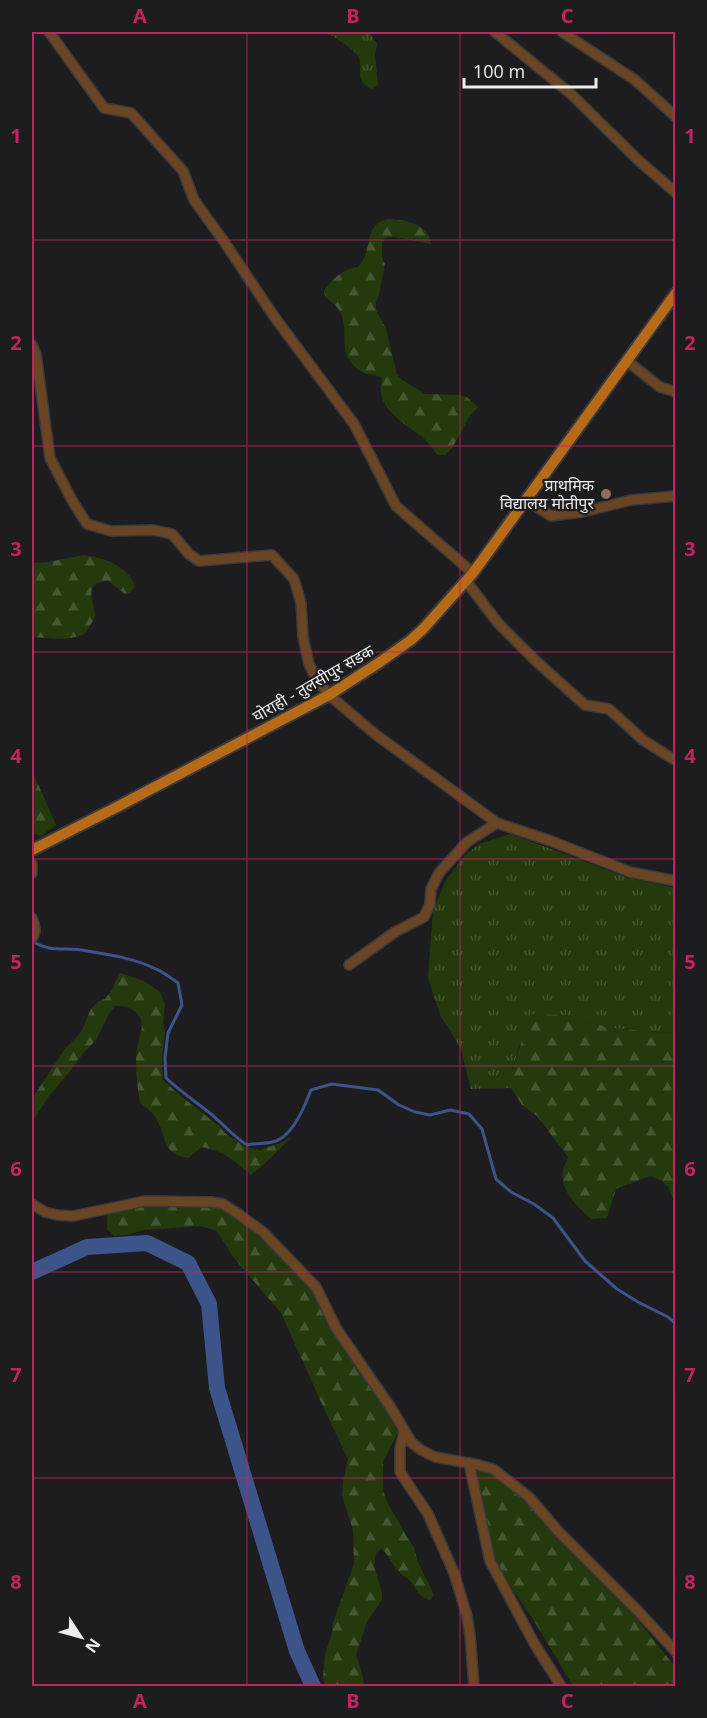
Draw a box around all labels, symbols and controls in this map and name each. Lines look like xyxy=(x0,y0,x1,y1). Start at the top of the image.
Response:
text: A xyxy=(133,2,147,29)
text: B xyxy=(346,2,360,29)
text: C xyxy=(561,2,574,29)
scale bar xyxy=(464,51,596,89)
text: 100 m xyxy=(473,59,525,83)
text: 1 xyxy=(10,122,22,149)
text: 1 xyxy=(684,122,696,149)
text: 2 xyxy=(10,329,22,356)
text: 2 xyxy=(684,329,696,356)
place label: प्राथमिक विद्यालय मोतीपुर xyxy=(500,474,595,514)
marker: प्राथमिक विद्यालय मोतीपुर xyxy=(599,487,613,501)
text: 3 xyxy=(10,535,22,562)
text: 3 xyxy=(684,535,696,562)
street label: घोराही - तुलसीपुर सडक xyxy=(248,639,378,727)
text: 4 xyxy=(10,742,22,769)
text: 4 xyxy=(684,742,696,769)
text: 5 xyxy=(10,948,22,975)
text: 5 xyxy=(684,948,696,975)
text: 6 xyxy=(10,1155,22,1182)
text: 6 xyxy=(684,1155,696,1182)
text: 7 xyxy=(10,1361,22,1388)
text: 7 xyxy=(684,1361,696,1388)
text: 8 xyxy=(10,1568,22,1595)
text: 8 xyxy=(684,1568,696,1595)
north arrow xyxy=(51,1607,111,1667)
text: N xyxy=(80,1634,106,1658)
text: A xyxy=(133,1687,147,1714)
text: B xyxy=(346,1687,360,1714)
text: C xyxy=(561,1687,574,1714)

